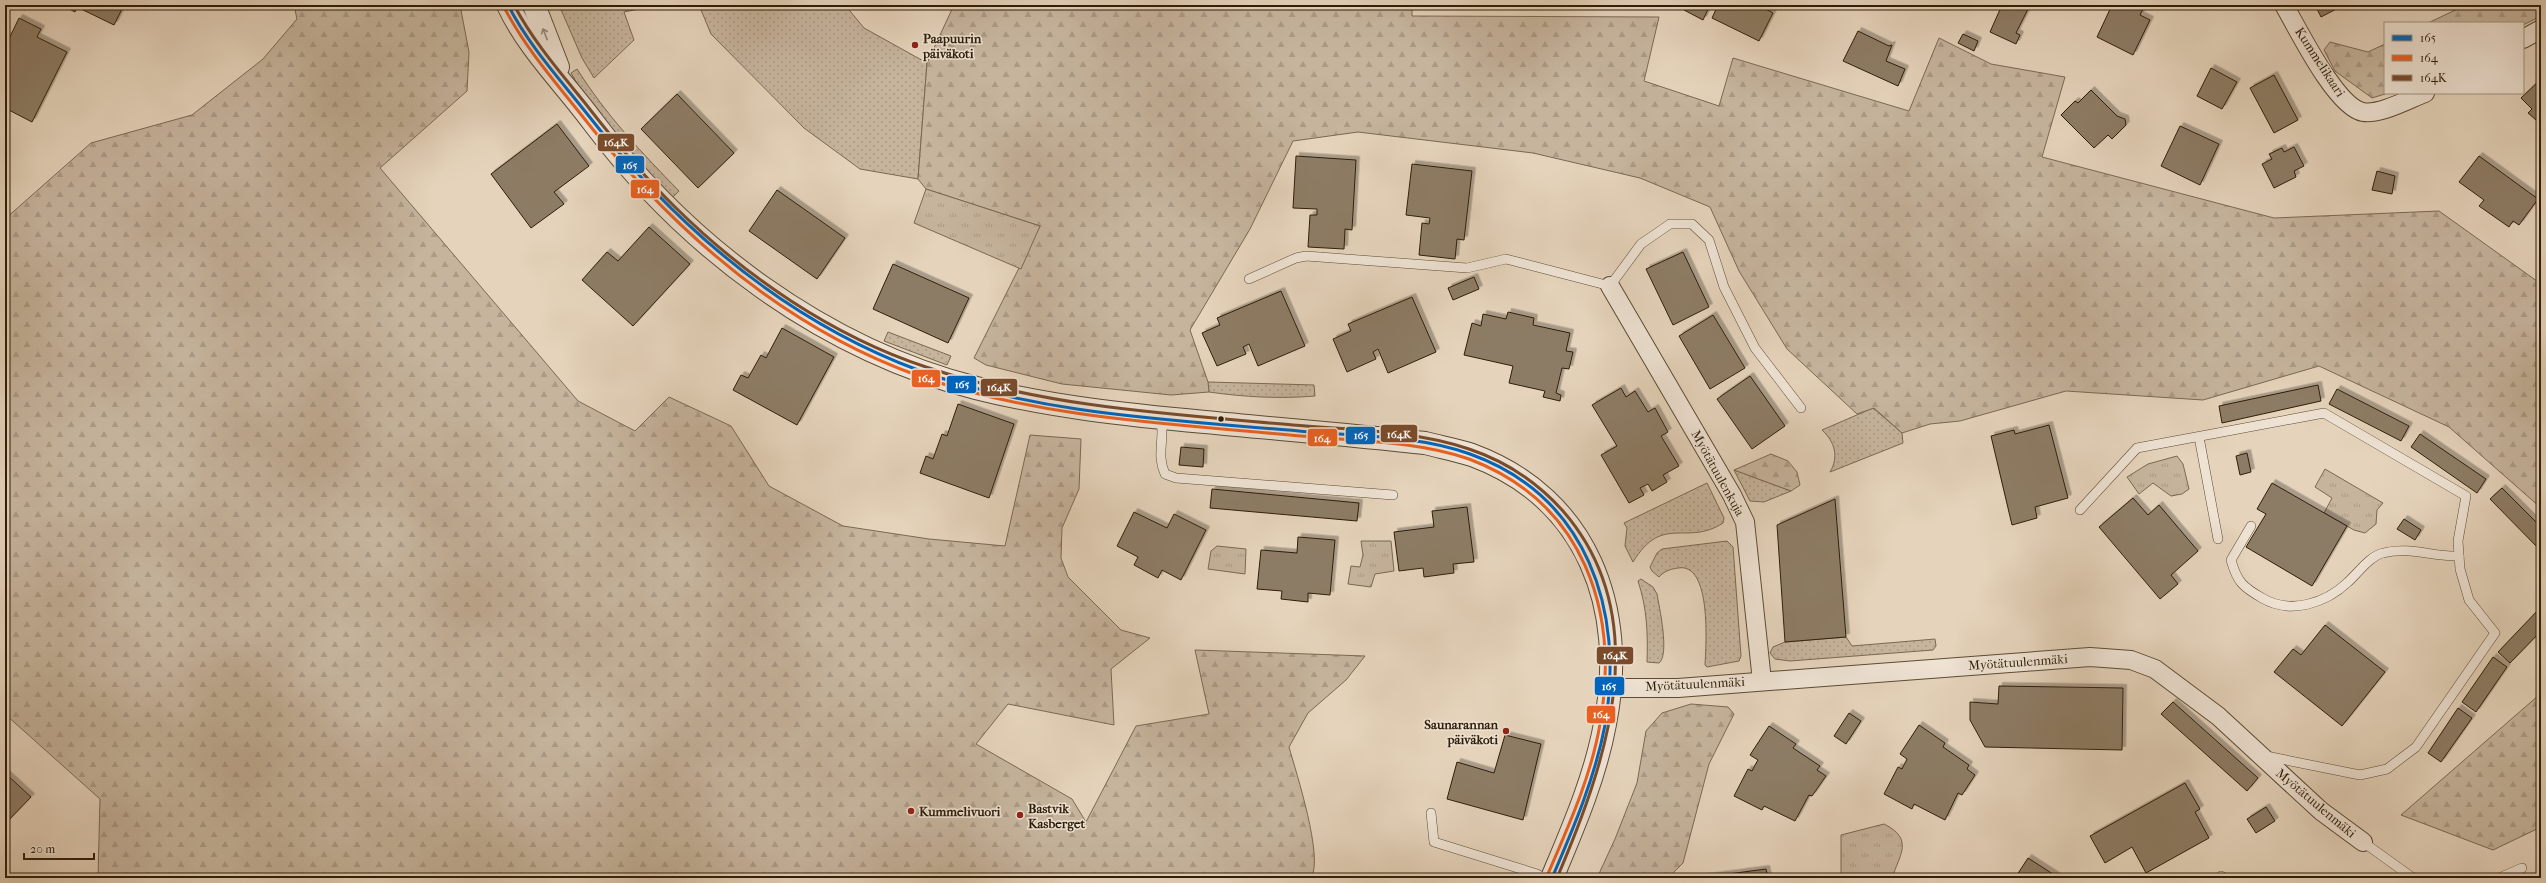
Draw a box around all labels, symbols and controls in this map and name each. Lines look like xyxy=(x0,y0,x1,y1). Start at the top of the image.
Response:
legend xyxy=(2384,22,2524,94)
street label: Kummelikaari xyxy=(2292,24,2348,100)
one-way arrow xyxy=(541,28,549,40)
place label: Paapuurin päiväkoti xyxy=(922,31,982,62)
text: 165 xyxy=(2420,31,2436,45)
marker: Paapuurin päiväkoti xyxy=(910,40,920,50)
text: 164 xyxy=(2420,51,2439,65)
text: 164K xyxy=(2420,71,2448,85)
line badge: 164K xyxy=(597,133,635,152)
text: 164K xyxy=(604,136,629,149)
line badge: 165 xyxy=(615,155,645,174)
text: 165 xyxy=(623,159,638,172)
line badge: 164 xyxy=(630,179,660,199)
text: 164 xyxy=(637,183,654,196)
line badge: 164 xyxy=(911,369,941,388)
text: 164 xyxy=(918,372,935,385)
line badge: 165 xyxy=(946,375,977,394)
text: 165 xyxy=(955,378,970,391)
line badge: 164K xyxy=(980,378,1018,397)
text: 164K xyxy=(987,381,1012,394)
unlabelled marker xyxy=(1216,414,1226,424)
line badge: 164K xyxy=(1380,424,1418,443)
line badge: 165 xyxy=(1345,426,1376,445)
line badge: 164 xyxy=(1307,428,1338,447)
text: 164K xyxy=(1387,428,1412,441)
street label: Myötätuulenkuja xyxy=(1688,428,1748,519)
text: 165 xyxy=(1354,429,1369,442)
text: 164 xyxy=(1314,432,1331,445)
line badge: 164K xyxy=(1596,646,1634,665)
text: 164K xyxy=(1603,649,1628,662)
street label: Myötätuulenmäki xyxy=(1968,651,2068,673)
street label: Myötätuulenmäki xyxy=(1645,674,1745,694)
line badge: 165 xyxy=(1594,676,1625,696)
text: 165 xyxy=(1602,680,1617,693)
line badge: 164 xyxy=(1586,705,1616,724)
text: 164 xyxy=(1593,708,1610,721)
place label: Saunarannan päiväkoti xyxy=(1424,717,1498,748)
marker: Saunarannan päiväkoti xyxy=(1501,726,1511,736)
street label: Myötätuulenmäki xyxy=(2273,765,2359,841)
place label: Bastvik Kasberget xyxy=(1028,801,1086,832)
place label: Kummelivuori xyxy=(919,804,1001,819)
marker: Kummelivuori xyxy=(906,806,916,816)
marker: Bastvik Kasberget xyxy=(1015,810,1025,820)
scale bar xyxy=(24,835,94,861)
text: 20 m xyxy=(30,842,55,856)

